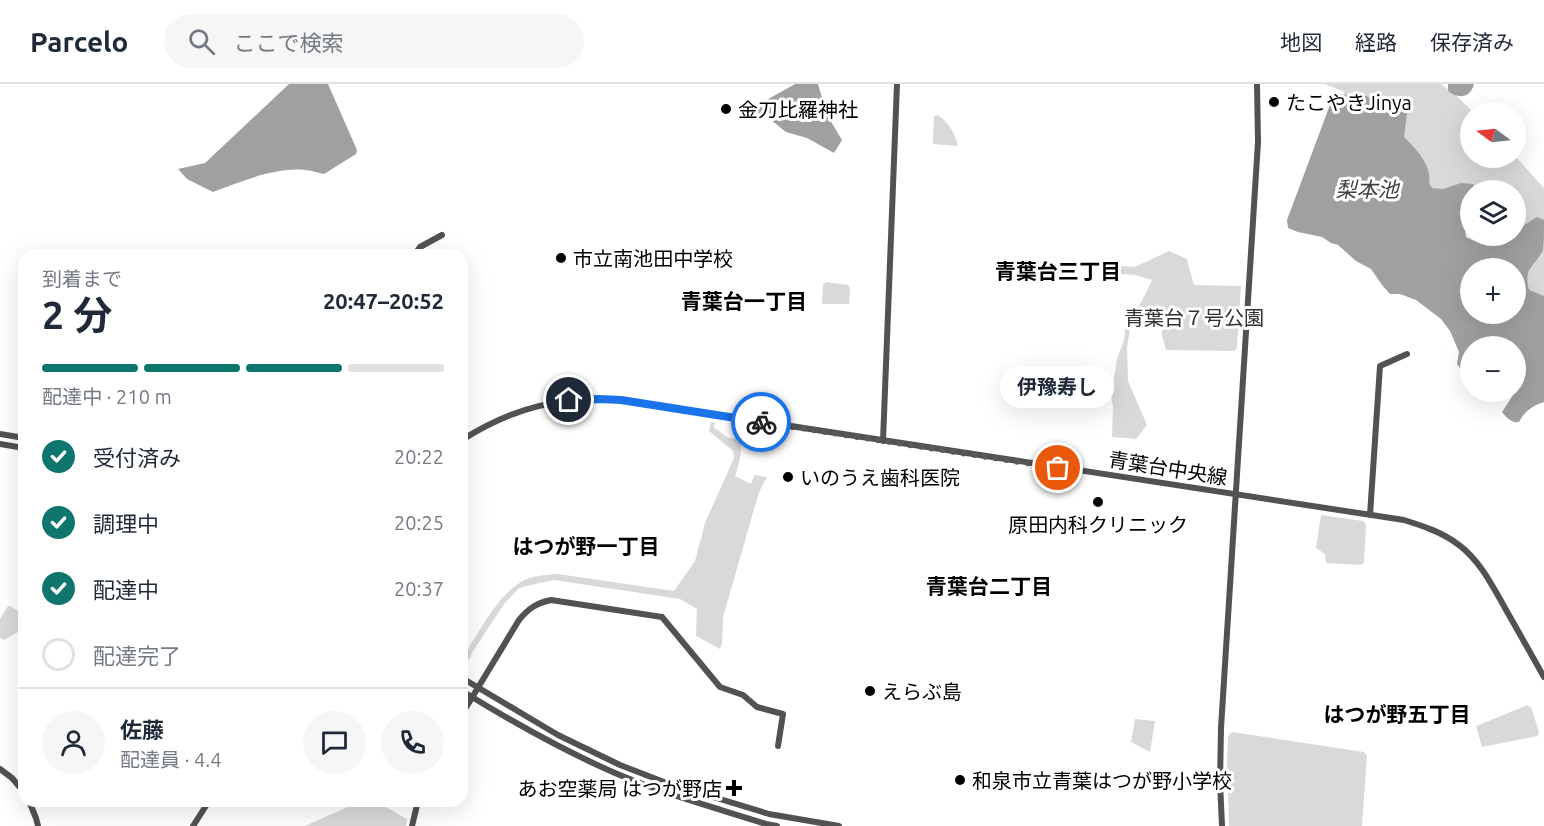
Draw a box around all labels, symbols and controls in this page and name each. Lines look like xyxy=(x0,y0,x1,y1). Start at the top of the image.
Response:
search box xyxy=(164,14,584,68)
icon: search xyxy=(185,25,218,58)
text: Parcelo xyxy=(30,26,128,57)
text: ここで検索 xyxy=(233,30,343,55)
text: 地図 xyxy=(1280,30,1322,54)
text: 経路 xyxy=(1355,30,1397,54)
text: 保存済み xyxy=(1430,30,1514,54)
place label: たこやきJinya xyxy=(1286,91,1412,114)
marker: たこやきJinya xyxy=(1267,95,1281,109)
place label: 金刀比羅神社 xyxy=(738,98,858,121)
marker: 金刀比羅神社 xyxy=(719,102,733,116)
north arrow xyxy=(1460,102,1526,168)
map controls xyxy=(1460,102,1526,402)
water label: 梨本池 xyxy=(1336,177,1400,201)
button: layers xyxy=(1460,180,1526,246)
place label: 市立南池田中学校 xyxy=(573,247,733,270)
marker: 市立南池田中学校 xyxy=(554,251,568,265)
button: + xyxy=(1460,258,1526,324)
district label: 青葉台三丁目 xyxy=(995,259,1121,283)
text: 到着まで xyxy=(42,267,122,290)
text: 20:47–20:52 xyxy=(323,288,444,313)
district label: 青葉台一丁目 xyxy=(681,289,807,313)
text: 2 分 xyxy=(42,293,112,336)
park label: 青葉台７号公園 xyxy=(1124,306,1264,329)
button: − xyxy=(1460,336,1526,402)
callout: 伊豫寿し xyxy=(1001,366,1115,408)
pin xyxy=(543,374,594,425)
text: 伊豫寿し xyxy=(1017,375,1097,398)
icon: home xyxy=(552,383,585,416)
text: 配達中 · 210 m xyxy=(42,385,172,408)
courier xyxy=(731,392,791,452)
icon: bike xyxy=(745,406,778,439)
icon: check xyxy=(42,440,75,473)
pin xyxy=(1032,442,1083,493)
text: 受付済み xyxy=(93,445,181,470)
text: 20:22 xyxy=(394,445,444,468)
street label: 青葉台中央線 xyxy=(1107,447,1229,489)
icon: bag xyxy=(1041,451,1074,484)
place label: いのうえ歯科医院 xyxy=(800,466,960,489)
marker: いのうえ歯科医院 xyxy=(781,470,795,484)
marker: 原田内科クリニック xyxy=(1091,495,1105,509)
icon: check xyxy=(42,506,75,539)
text: 調理中 xyxy=(93,511,159,536)
text: 20:25 xyxy=(394,511,444,534)
place label: 原田内科クリニック xyxy=(1008,513,1188,536)
district label: はつが野一丁目 xyxy=(513,534,660,558)
icon: check xyxy=(42,572,75,605)
district label: 青葉台二丁目 xyxy=(926,574,1052,598)
text: 配達中 xyxy=(93,577,159,602)
text: 20:37 xyxy=(394,577,444,600)
text: 配達完了 xyxy=(93,643,181,668)
place label: えらぶ島 xyxy=(882,680,962,703)
marker: えらぶ島 xyxy=(863,684,877,698)
district label: はつが野五丁目 xyxy=(1324,702,1471,726)
button: person xyxy=(42,711,105,774)
button: chat xyxy=(303,711,366,774)
button: phone xyxy=(381,711,444,774)
text: 佐藤 xyxy=(120,717,164,742)
text: 配達員 · 4.4 xyxy=(120,748,222,771)
place label: 和泉市立青葉はつが野小学校 xyxy=(972,769,1232,792)
marker: 和泉市立青葉はつが野小学校 xyxy=(953,773,967,787)
place label: あお空薬局 はつが野店 xyxy=(517,777,722,800)
marker: あお空薬局 はつが野店 xyxy=(727,781,741,795)

